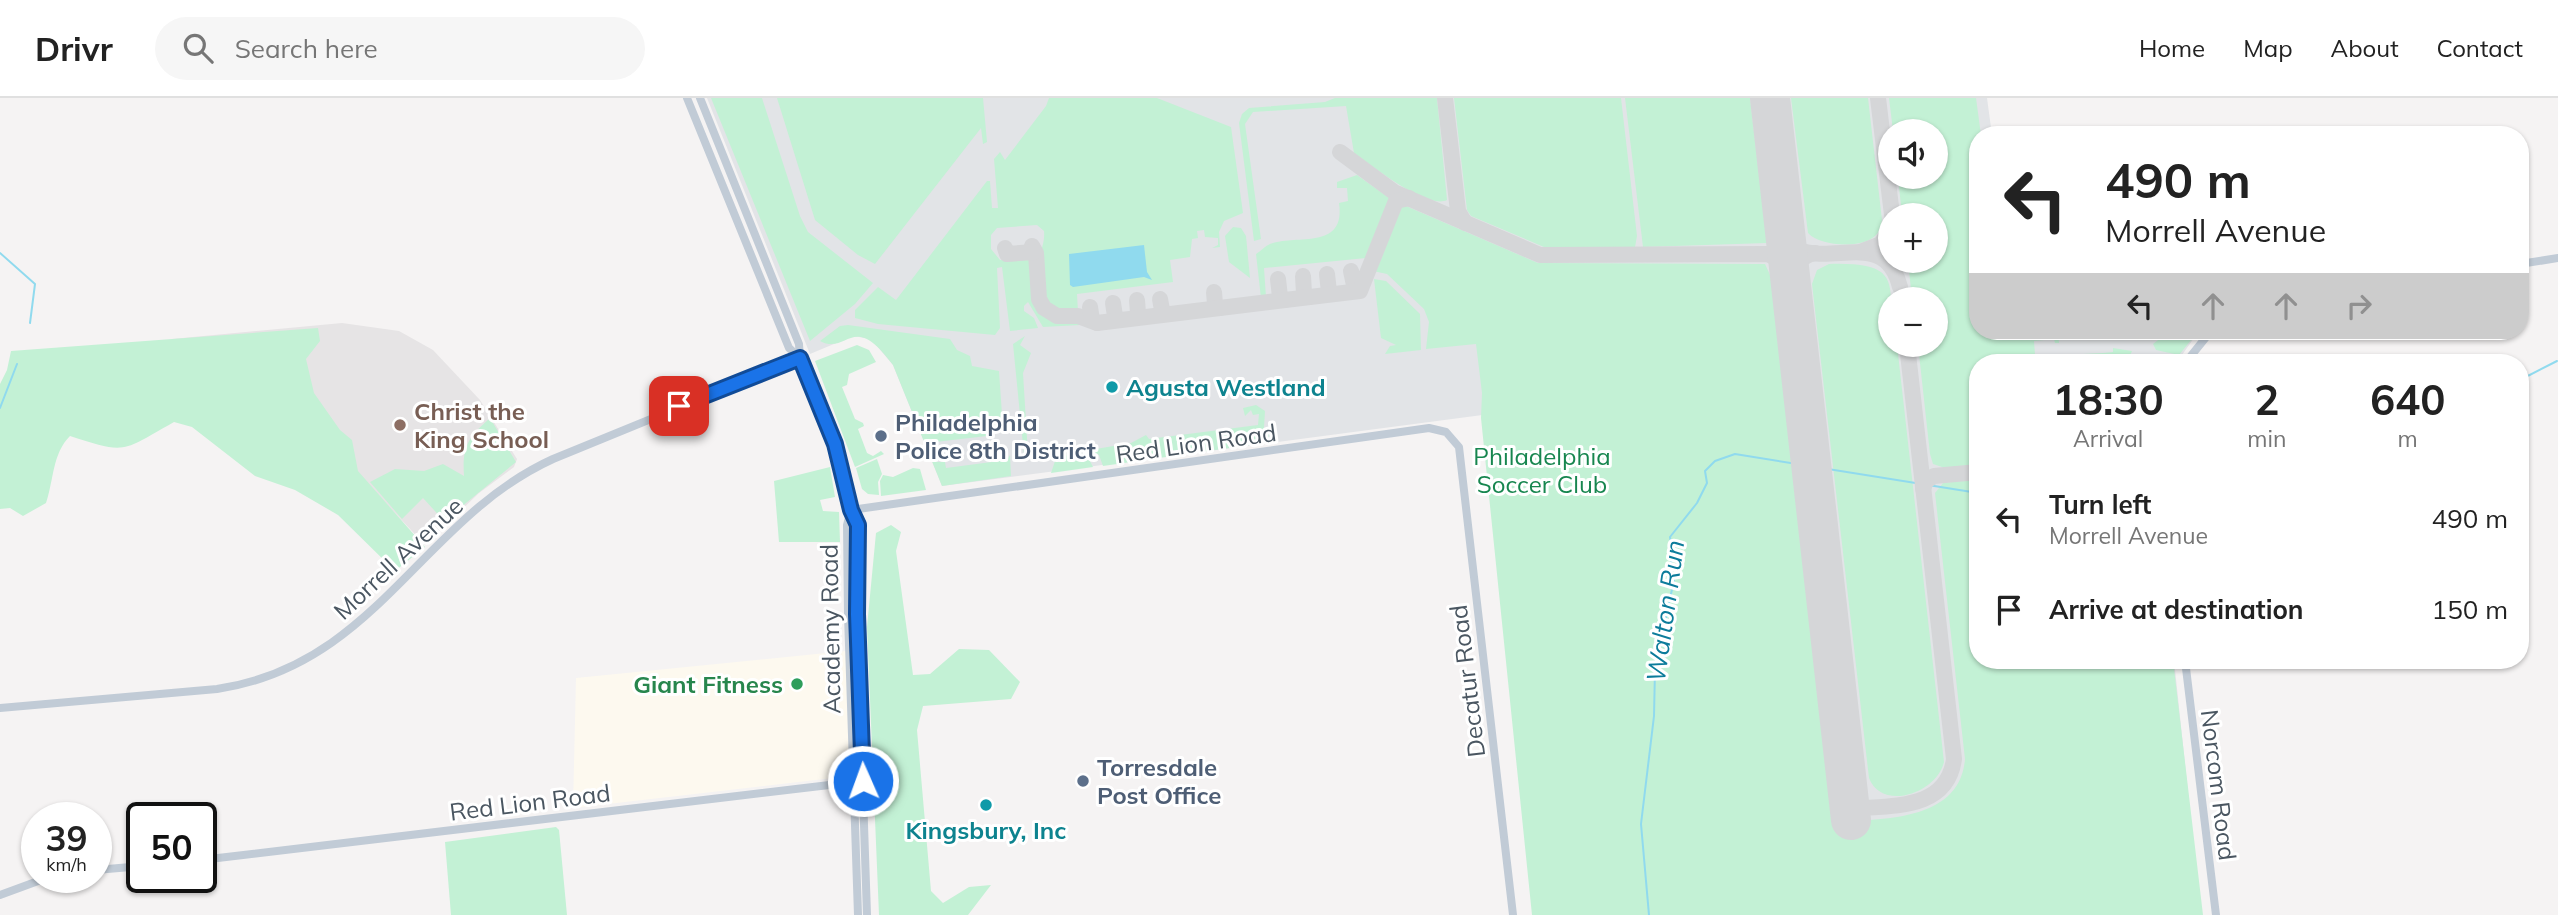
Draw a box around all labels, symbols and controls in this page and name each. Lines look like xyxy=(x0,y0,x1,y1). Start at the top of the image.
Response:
search box xyxy=(155,17,645,80)
text: Drivr xyxy=(35,28,113,69)
icon: search xyxy=(179,29,217,67)
text: Search here xyxy=(235,32,378,65)
text: Home xyxy=(2139,33,2205,63)
text: Map xyxy=(2243,33,2293,63)
text: About xyxy=(2331,33,2399,63)
text: Contact xyxy=(2437,33,2523,63)
map controls xyxy=(1878,119,1948,357)
button: sound xyxy=(1878,119,1948,189)
text: 490 m xyxy=(2105,149,2251,210)
icon: left xyxy=(1990,154,2081,245)
button: + xyxy=(1878,203,1948,273)
text: Morrell Avenue xyxy=(2105,210,2326,250)
button: − xyxy=(1878,287,1948,357)
icon: left xyxy=(2121,287,2159,325)
icon: ahead xyxy=(2194,287,2232,325)
icon: ahead xyxy=(2267,287,2305,325)
icon: right xyxy=(2340,287,2378,325)
place label: Agusta Westland xyxy=(1126,372,1326,402)
text: 18:30 xyxy=(2053,373,2164,426)
text: 2 xyxy=(2254,373,2279,426)
text: 640 xyxy=(2370,373,2445,426)
pin xyxy=(649,376,709,436)
marker: Agusta Westland xyxy=(1104,379,1120,395)
icon: arrive xyxy=(660,387,698,425)
place label: Christ the King School xyxy=(414,396,549,454)
place label: Philadelphia Police 8th District xyxy=(895,407,1096,465)
marker: Christ the King School xyxy=(392,417,408,433)
street label: Red Lion Road xyxy=(1114,417,1278,469)
text: Arrival xyxy=(2073,424,2143,453)
text: min xyxy=(2247,424,2286,453)
text: m xyxy=(2398,424,2418,453)
marker: Philadelphia Police 8th District xyxy=(873,428,889,444)
park label: Philadelphia Soccer Club xyxy=(1473,441,1611,499)
text: Turn left xyxy=(2049,488,2151,521)
street label: Morrell Avenue xyxy=(327,490,469,626)
icon: left xyxy=(1990,500,2028,538)
text: 490 m xyxy=(2432,502,2508,535)
text: Morrell Avenue xyxy=(2049,521,2208,550)
water label: Walton Run xyxy=(1639,538,1691,684)
street label: Academy Road xyxy=(814,544,846,714)
icon: arrive xyxy=(1990,591,2028,629)
text: Arrive at destination xyxy=(2049,593,2304,626)
text: 150 m xyxy=(2432,593,2508,626)
street label: Decatur Road xyxy=(1443,603,1491,759)
place label: Giant Fitness xyxy=(633,669,783,699)
marker: Giant Fitness xyxy=(789,676,805,692)
street label: Norcom Road xyxy=(2195,708,2243,862)
position arrow xyxy=(826,744,900,818)
place label: Torresdale Post Office xyxy=(1097,752,1221,810)
marker: Torresdale Post Office xyxy=(1075,773,1091,789)
street label: Red Lion Road xyxy=(448,777,612,827)
marker: Kingsbury, Inc xyxy=(978,797,994,813)
speed limit sign: 50 xyxy=(126,802,217,893)
place label: Kingsbury, Inc xyxy=(906,815,1066,845)
text: 39 xyxy=(45,816,88,860)
text: km/h xyxy=(46,853,87,876)

